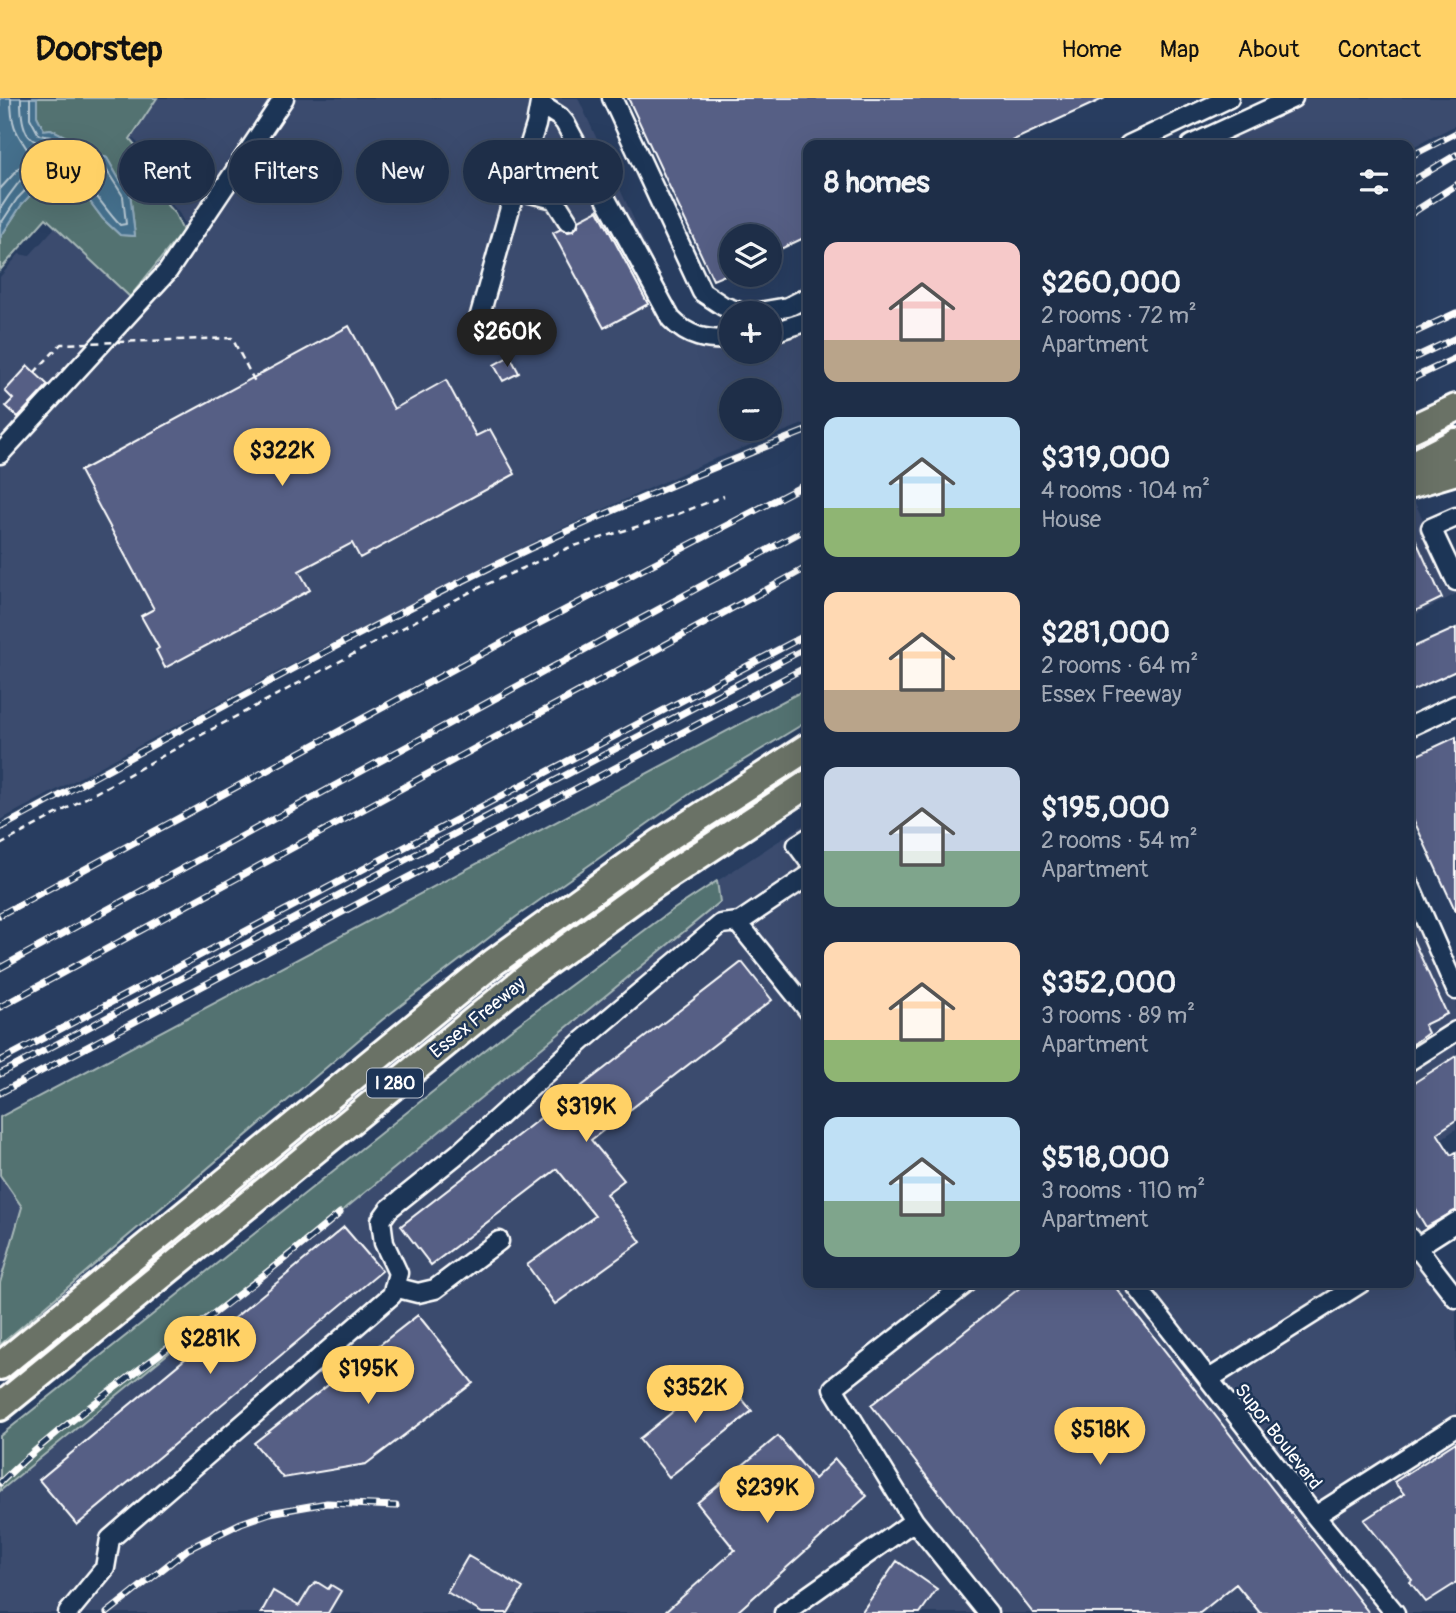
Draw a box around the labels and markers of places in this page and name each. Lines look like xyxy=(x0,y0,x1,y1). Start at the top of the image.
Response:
pin: $260K xyxy=(458,310,556,369)
pin: $322K xyxy=(233,428,331,488)
pin: $319K xyxy=(537,1084,635,1144)
pin: $281K xyxy=(161,1316,259,1376)
pin: $195K xyxy=(319,1346,417,1406)
pin: $352K xyxy=(646,1366,744,1425)
pin: $518K xyxy=(1051,1408,1149,1467)
pin: $239K xyxy=(718,1466,816,1525)

